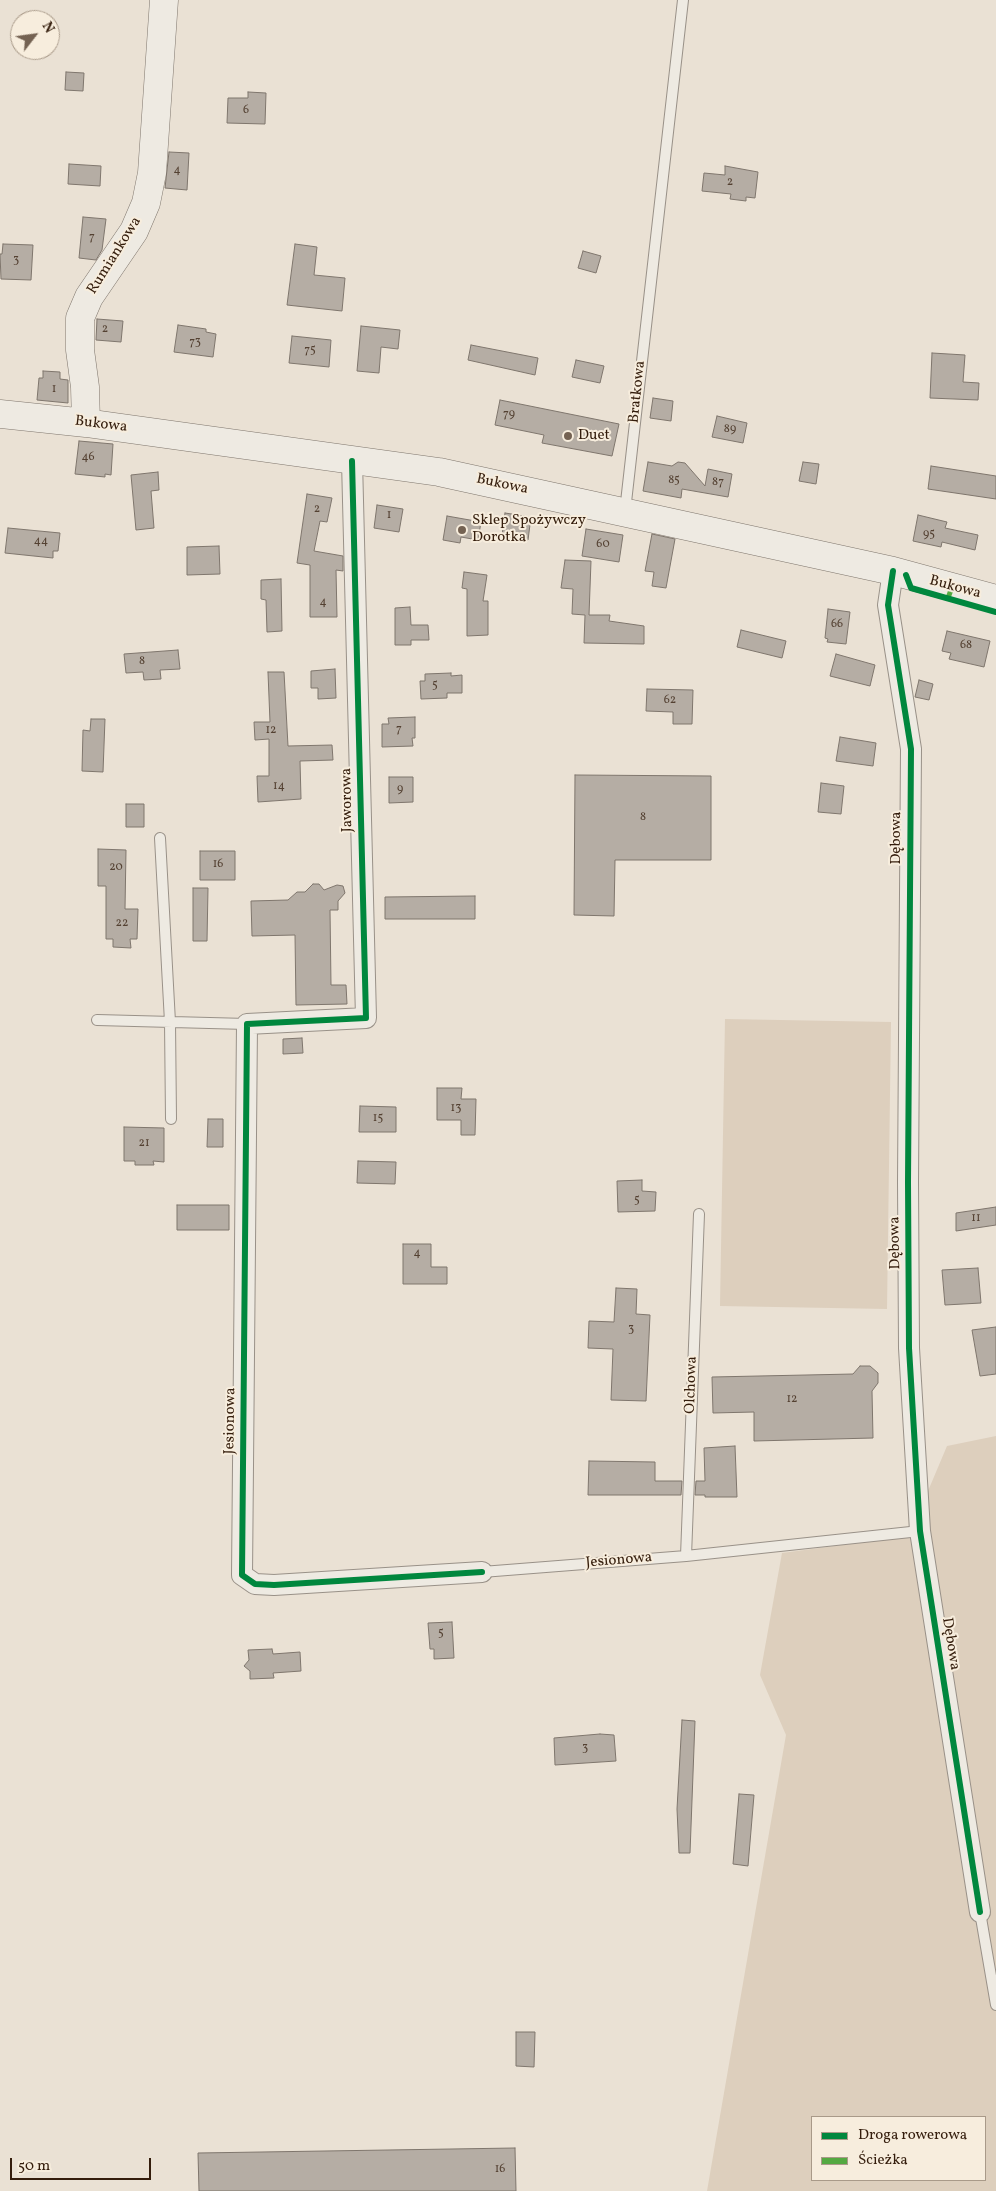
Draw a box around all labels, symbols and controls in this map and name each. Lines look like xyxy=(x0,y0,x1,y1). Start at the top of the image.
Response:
north arrow xyxy=(10,10,60,60)
text: N xyxy=(37,19,58,37)
house number: 6 xyxy=(243,104,249,118)
house number: 4 xyxy=(173,164,181,178)
house number: 2 xyxy=(727,176,733,190)
street label: Rumiankowa xyxy=(84,214,146,298)
house number: 7 xyxy=(89,231,95,245)
house number: 3 xyxy=(13,254,19,268)
house number: 2 xyxy=(102,323,108,337)
house number: 73 xyxy=(189,336,201,350)
house number: 75 xyxy=(304,344,316,358)
street label: Bratkowa xyxy=(626,360,650,424)
house number: 1 xyxy=(52,383,56,397)
house number: 79 xyxy=(503,408,515,422)
street label: Bukowa xyxy=(74,413,128,437)
house number: 89 xyxy=(724,423,736,437)
place label: Duet xyxy=(578,427,610,445)
marker: Duet xyxy=(562,430,574,442)
house number: 46 xyxy=(81,451,95,465)
street label: Bukowa xyxy=(474,471,530,499)
house number: 85 xyxy=(668,474,680,488)
house number: 87 xyxy=(712,476,724,490)
house number: 2 xyxy=(314,503,320,517)
house number: 1 xyxy=(387,509,391,523)
place label: Sklep Spożywczy Dorotka xyxy=(472,512,586,547)
marker: Sklep Spożywczy Dorotka xyxy=(456,524,468,536)
house number: 95 xyxy=(923,528,935,542)
house number: 44 xyxy=(34,535,48,549)
house number: 60 xyxy=(596,538,610,552)
street label: Bukowa xyxy=(927,572,983,604)
house number: 4 xyxy=(319,596,327,610)
house number: 66 xyxy=(831,618,843,632)
house number: 68 xyxy=(960,639,972,653)
house number: 8 xyxy=(139,655,145,669)
house number: 5 xyxy=(432,679,438,693)
house number: 62 xyxy=(664,694,676,708)
house number: 7 xyxy=(396,723,402,737)
house number: 12 xyxy=(265,724,277,738)
street label: Jaworowa xyxy=(338,768,358,832)
house number: 14 xyxy=(273,780,285,794)
house number: 9 xyxy=(397,783,403,797)
house number: 8 xyxy=(640,811,646,825)
street label: Dębowa xyxy=(888,811,906,865)
house number: 16 xyxy=(213,858,223,872)
house number: 20 xyxy=(109,861,123,875)
house number: 22 xyxy=(116,917,128,931)
house number: 13 xyxy=(451,1102,461,1116)
house number: 15 xyxy=(373,1112,383,1126)
house number: 21 xyxy=(138,1137,150,1151)
house number: 5 xyxy=(634,1194,640,1208)
house number: 11 xyxy=(971,1212,981,1226)
street label: Dębowa xyxy=(887,1216,905,1270)
house number: 4 xyxy=(413,1247,421,1261)
house number: 3 xyxy=(628,1323,634,1337)
street label: Olchowa xyxy=(682,1356,702,1414)
street label: Jesionowa xyxy=(221,1387,241,1455)
house number: 12 xyxy=(786,1393,798,1407)
street label: Jesionowa xyxy=(585,1549,653,1573)
street label: Dębowa xyxy=(937,1616,963,1672)
house number: 5 xyxy=(438,1627,444,1641)
house number: 3 xyxy=(582,1742,588,1756)
legend xyxy=(811,2116,986,2181)
text: Droga rowerowa xyxy=(858,2125,967,2146)
scale bar xyxy=(12,2148,154,2180)
text: Ścieżka xyxy=(858,2150,908,2171)
text: 50 m xyxy=(18,2156,50,2177)
house number: 16 xyxy=(495,2163,505,2177)

